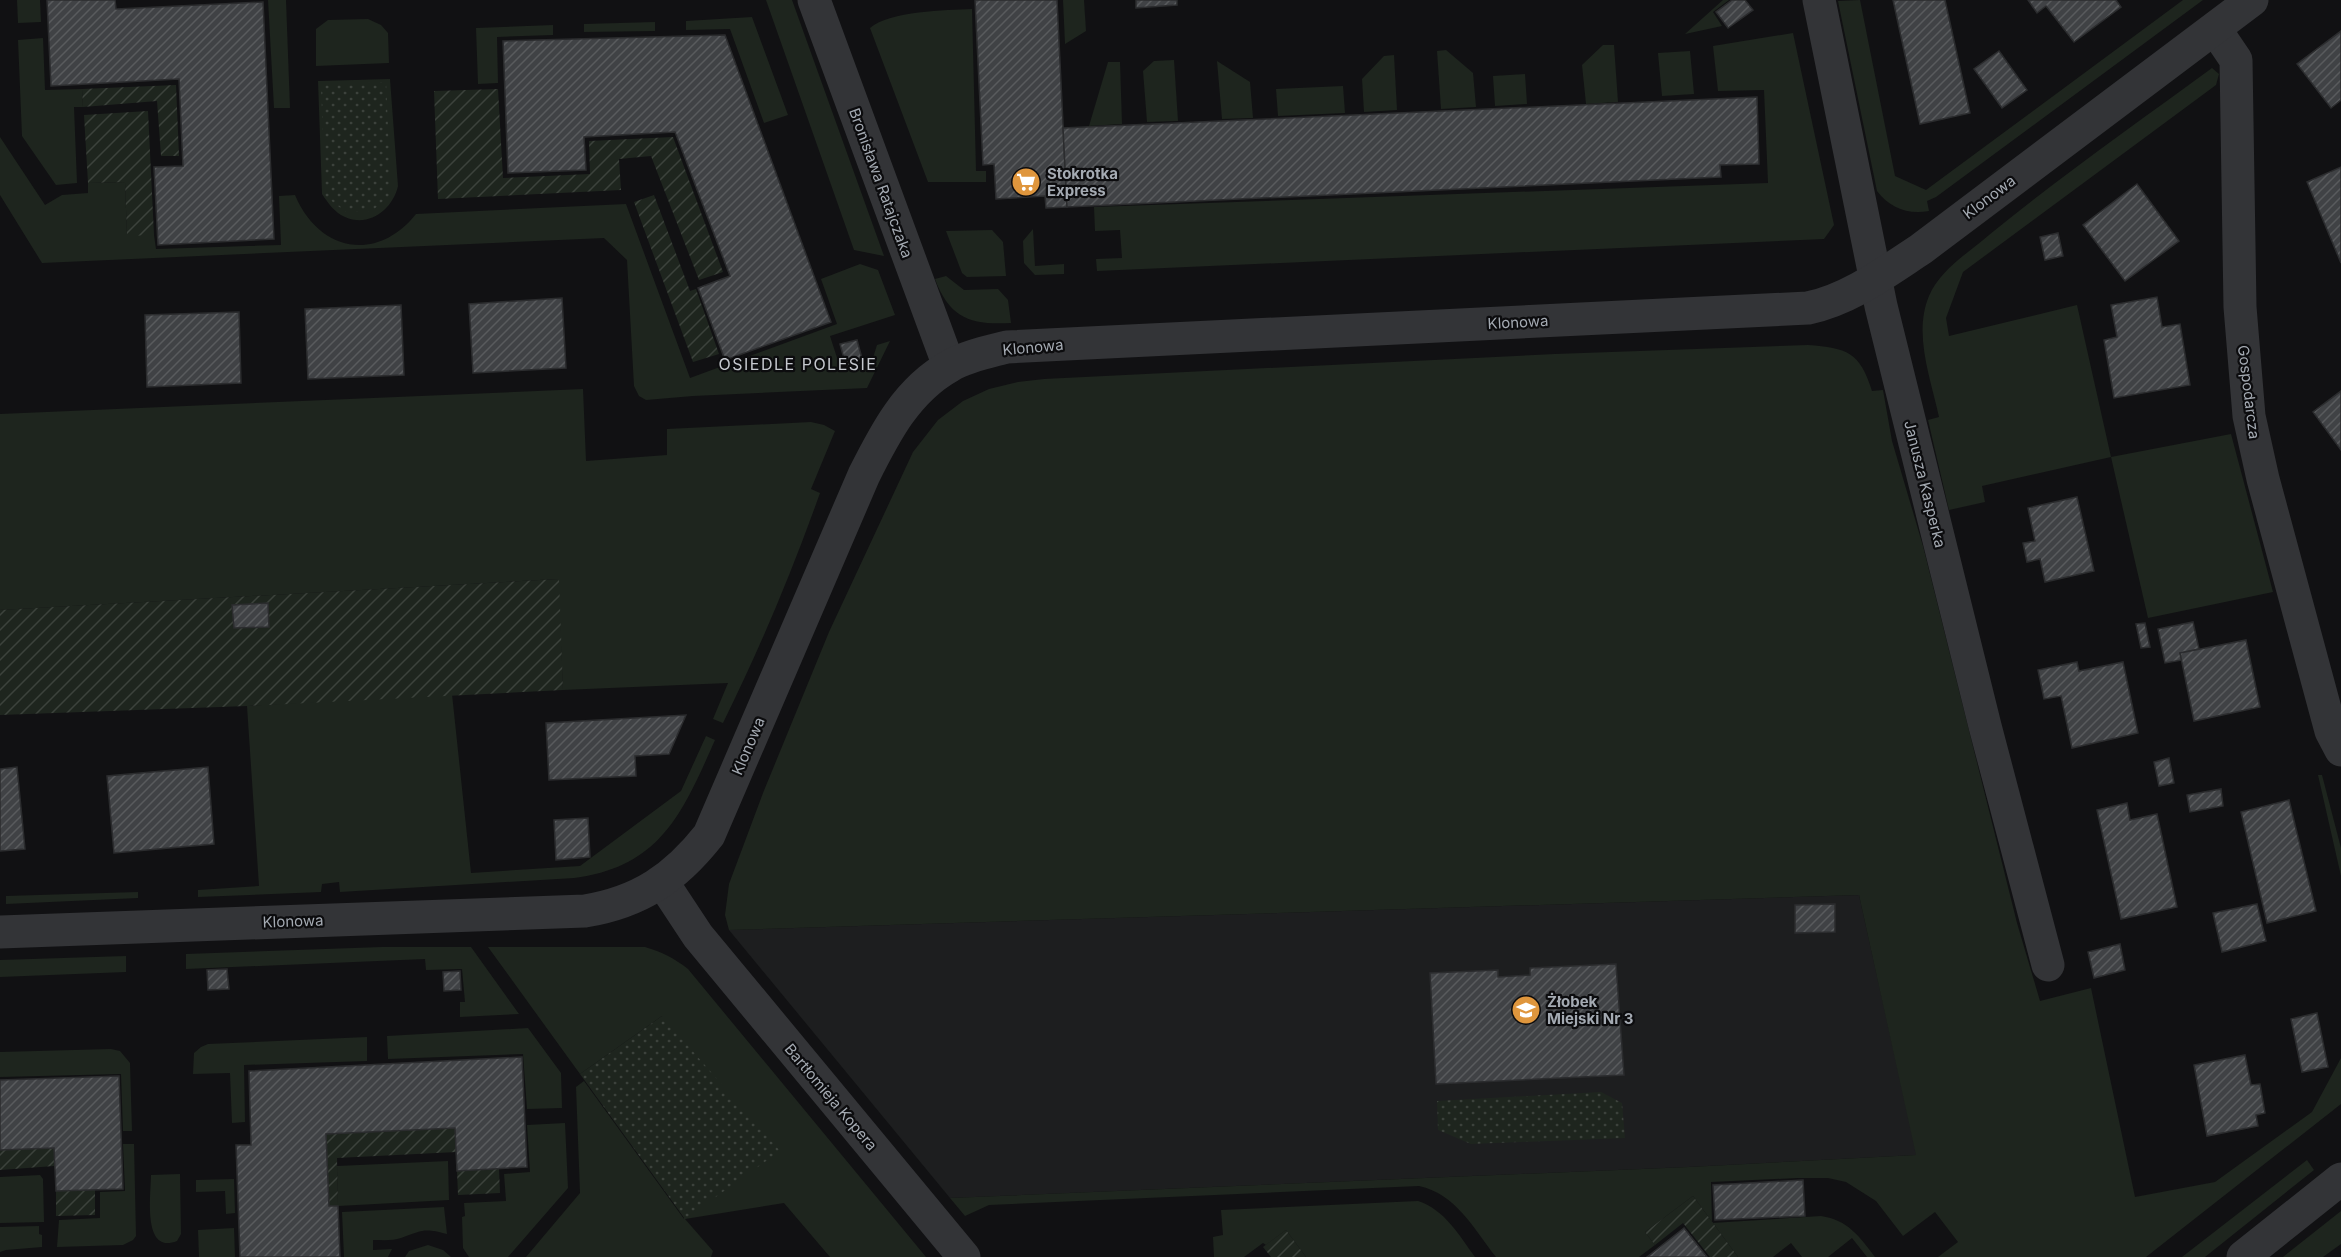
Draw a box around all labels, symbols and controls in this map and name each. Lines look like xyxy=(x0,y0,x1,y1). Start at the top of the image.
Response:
street label: Bronisława Ratajczaka xyxy=(845,105,917,261)
place label: Stokrotka Express xyxy=(1047,164,1118,200)
supermarket icon: Stokrotka Express xyxy=(1010,166,1042,198)
street label: Klonowa xyxy=(1959,171,2019,223)
street label: Klonowa xyxy=(1487,311,1549,333)
street label: Klonowa xyxy=(1002,335,1064,359)
street label: Gospodarcza xyxy=(2234,344,2264,440)
district label: OSIEDLE POLESIE xyxy=(719,354,877,374)
street label: Janusza Kasperka xyxy=(1900,418,1950,550)
street label: Klonowa xyxy=(727,714,769,778)
street label: Klonowa xyxy=(262,910,324,932)
place label: Żłobek Miejski Nr 3 xyxy=(1547,992,1634,1028)
school or university icon: Żłobek Miejski Nr 3 xyxy=(1510,994,1542,1026)
street label: Bartłomieja Kopera xyxy=(781,1040,881,1154)

